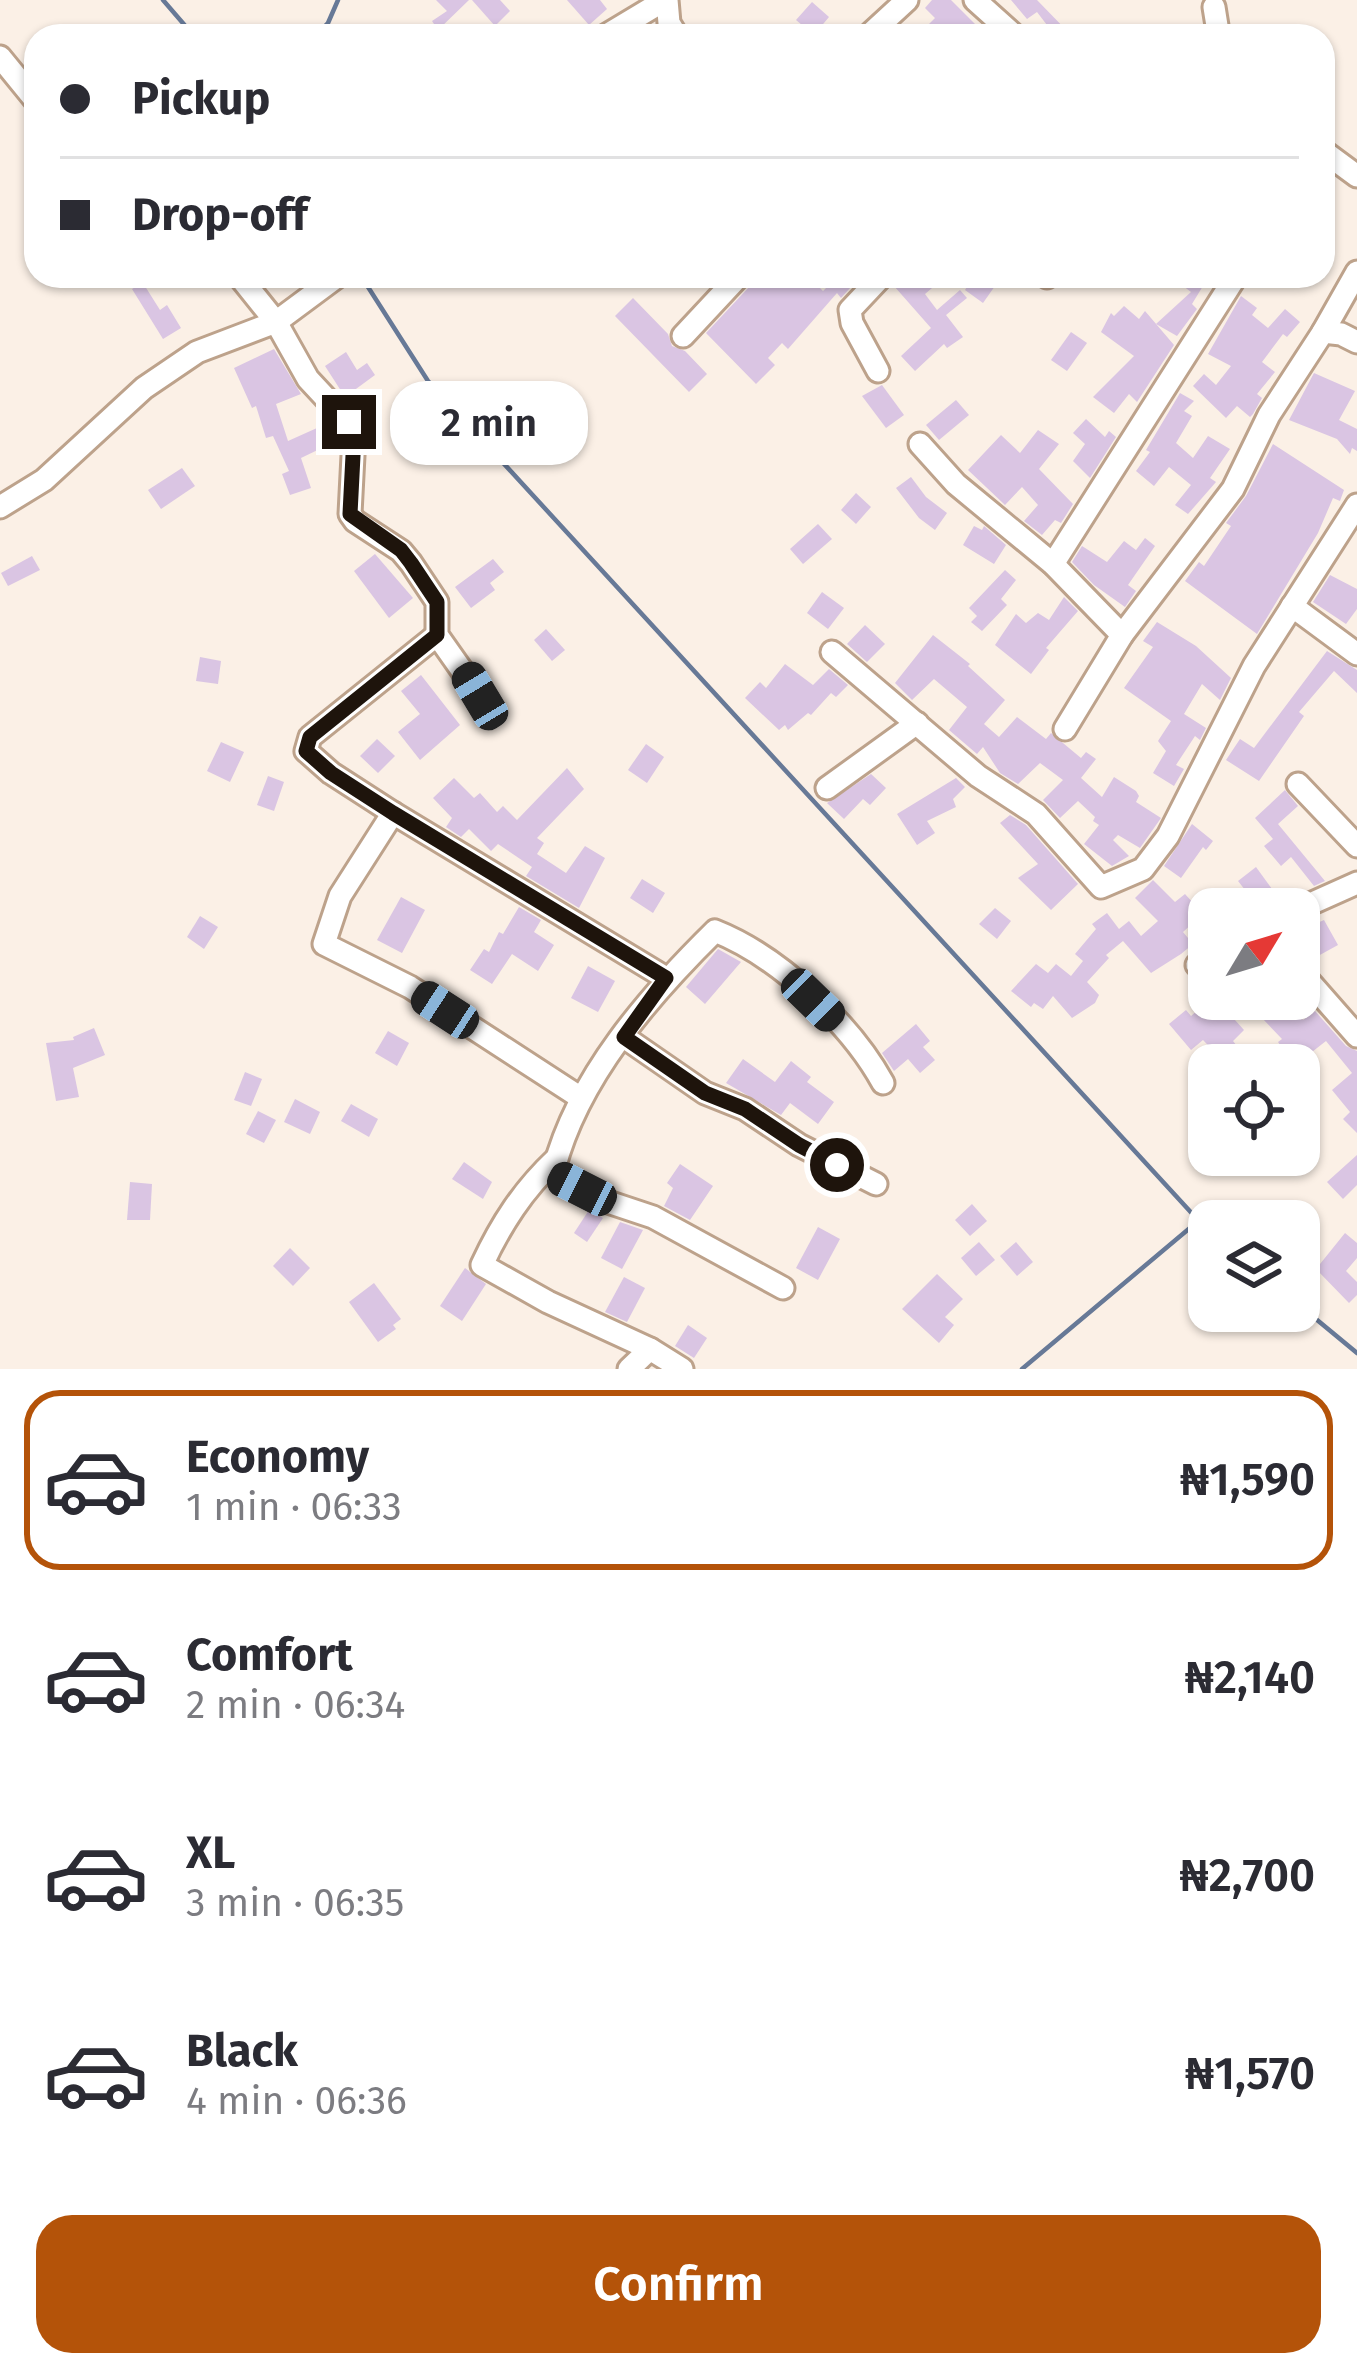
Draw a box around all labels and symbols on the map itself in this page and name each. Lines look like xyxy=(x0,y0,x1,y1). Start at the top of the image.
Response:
callout: 2 min xyxy=(391,380,589,464)
route end xyxy=(322,395,376,449)
car xyxy=(446,656,514,736)
north arrow xyxy=(1188,888,1320,1020)
car xyxy=(775,962,851,1038)
car xyxy=(405,975,485,1045)
route start xyxy=(810,1138,864,1192)
car xyxy=(542,1157,622,1221)

